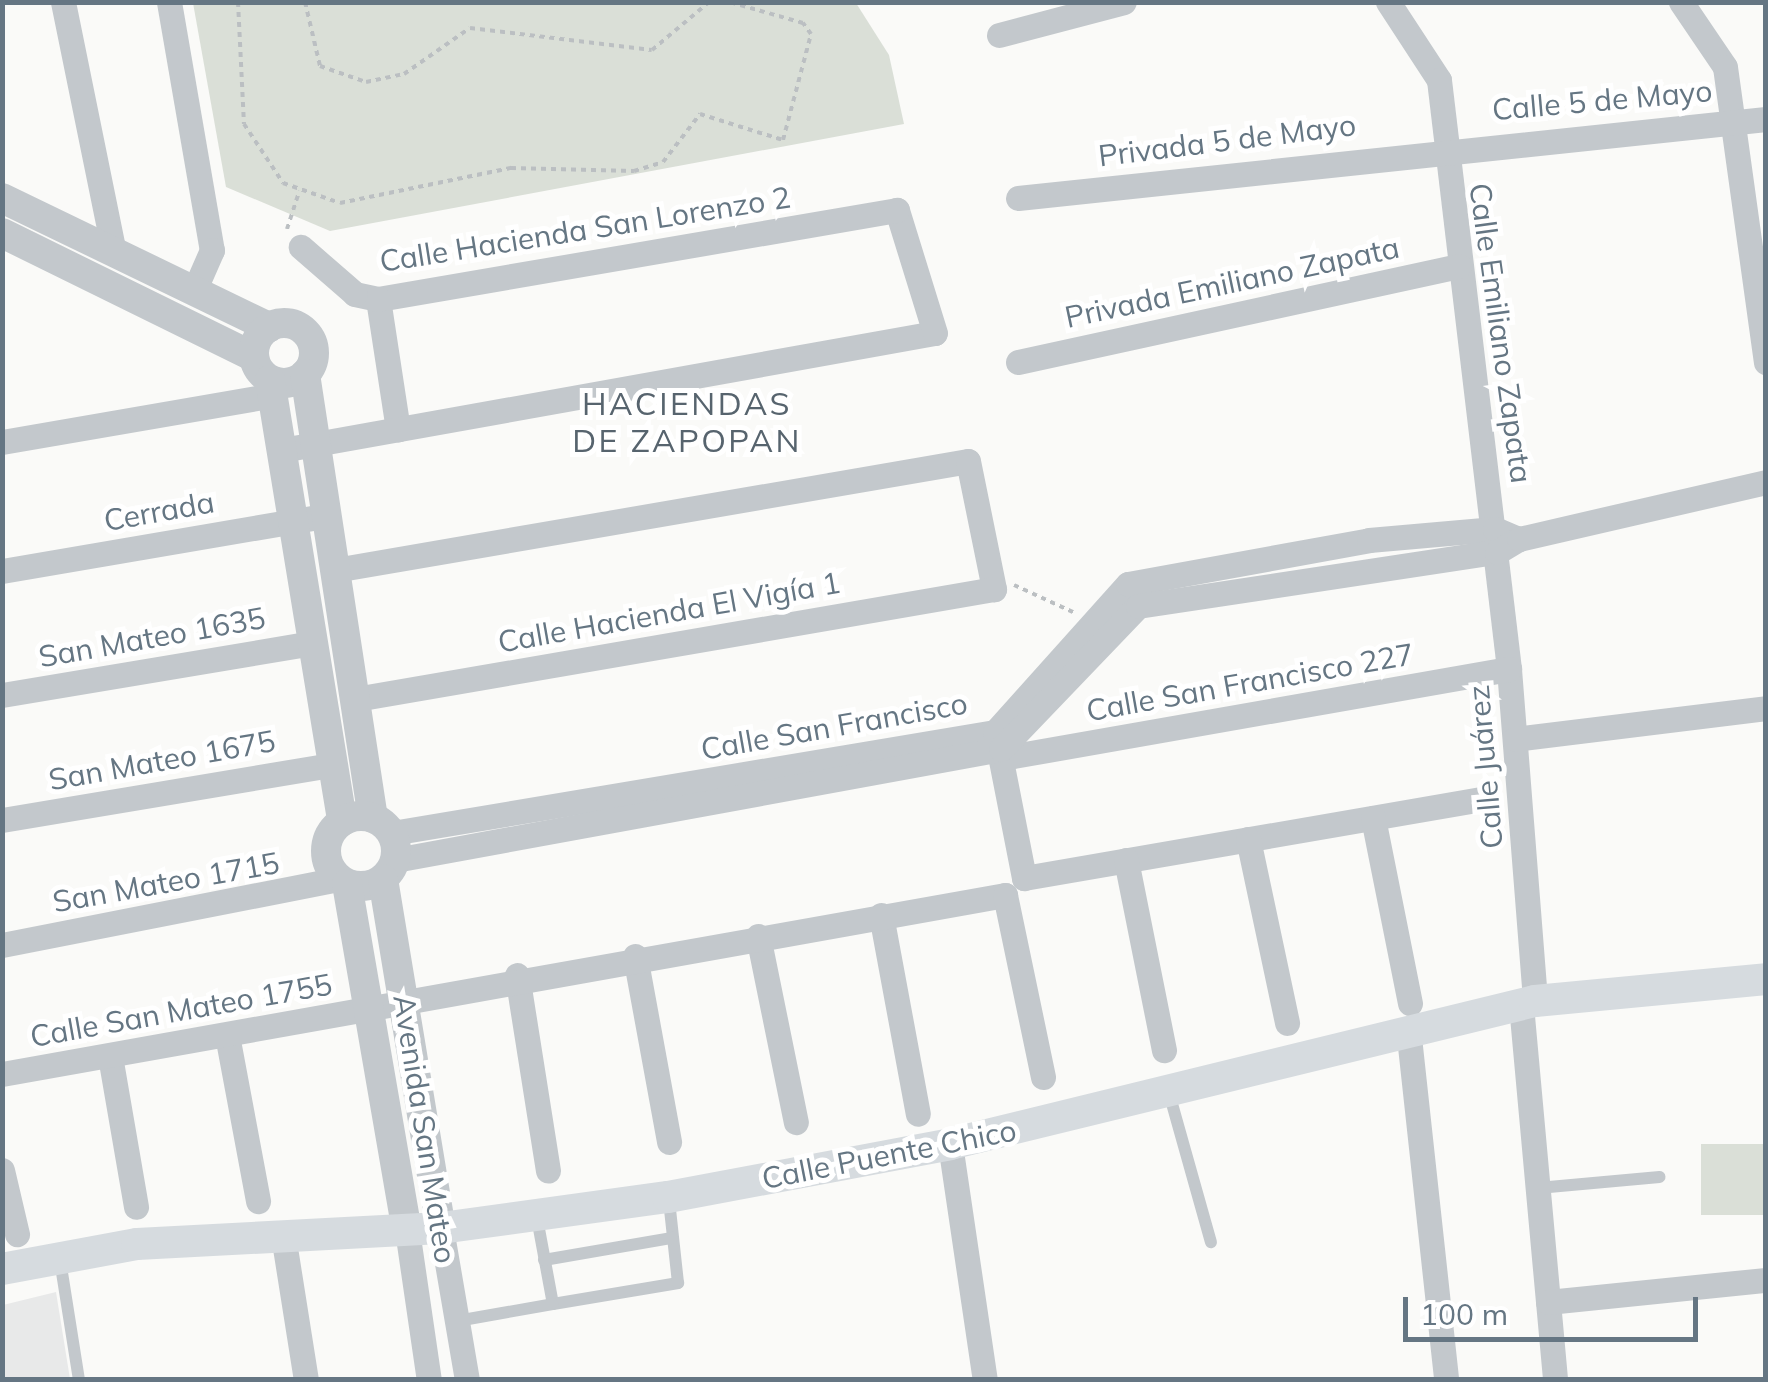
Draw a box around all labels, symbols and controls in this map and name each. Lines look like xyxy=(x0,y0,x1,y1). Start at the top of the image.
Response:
street label: Calle 5 de Mayo xyxy=(1490,72,1714,128)
street label: Privada 5 de Mayo xyxy=(1096,106,1358,174)
street label: Calle Hacienda San Lorenzo 2 xyxy=(377,179,793,279)
street label: Calle Emiliano Zapata xyxy=(1462,181,1540,485)
street label: Privada Emiliano Zapata xyxy=(1062,229,1402,335)
district label: HACIENDAS DE ZAPOPAN xyxy=(572,385,802,460)
street label: Cerrada xyxy=(101,484,217,538)
street label: Calle Hacienda El Vigía 1 xyxy=(495,564,843,660)
street label: San Mateo 1635 xyxy=(36,599,268,675)
street label: Calle San Francisco 227 xyxy=(1083,635,1417,729)
street label: Calle Juárez xyxy=(1460,684,1510,850)
street label: Calle San Francisco xyxy=(698,685,970,767)
street label: San Mateo 1675 xyxy=(46,722,278,798)
street label: San Mateo 1715 xyxy=(50,844,282,920)
street label: Calle San Mateo 1755 xyxy=(27,966,335,1054)
street label: Avenida San Mateo xyxy=(386,992,464,1266)
street label: Calle Puente Chico xyxy=(759,1112,1019,1196)
scale bar xyxy=(1408,1277,1703,1339)
text: 100 m xyxy=(1420,1295,1508,1333)

